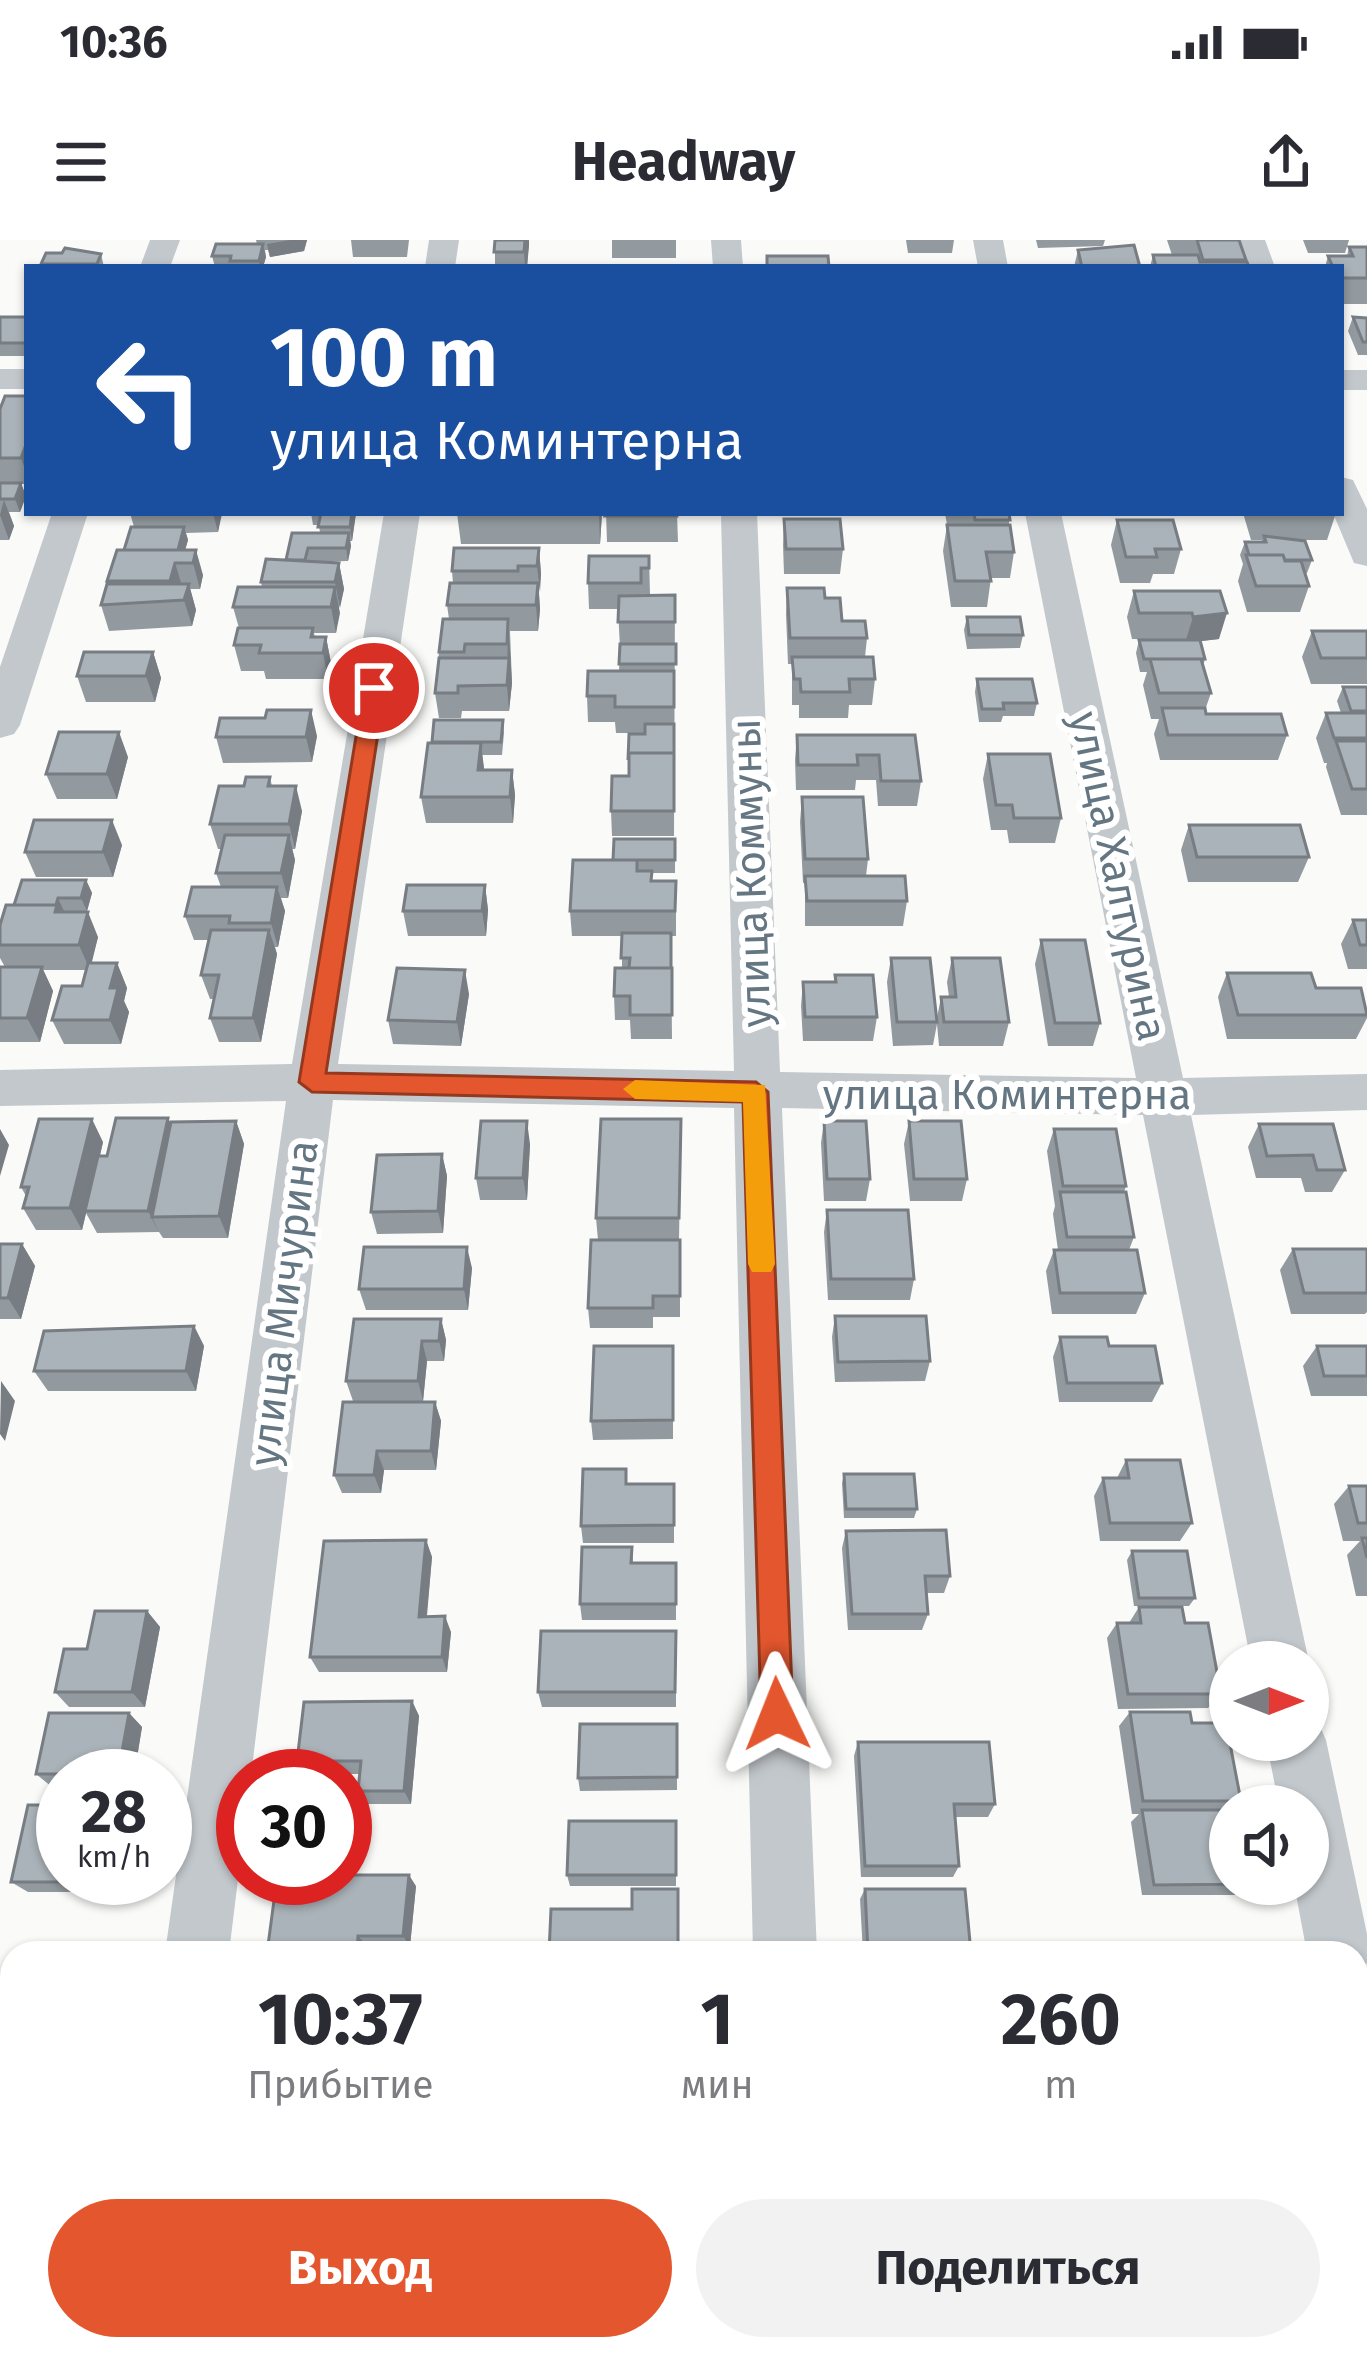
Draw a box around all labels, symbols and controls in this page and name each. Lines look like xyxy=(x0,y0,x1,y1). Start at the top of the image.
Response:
text: 10:36 xyxy=(60,15,168,69)
icon: menu xyxy=(48,129,114,195)
icon: share xyxy=(1253,129,1319,195)
text: Headway xyxy=(572,130,795,194)
text: 100 m xyxy=(270,307,498,408)
icon: left xyxy=(72,312,228,468)
text: улица Коминтерна xyxy=(270,409,744,473)
pin xyxy=(323,637,425,739)
icon: arrive xyxy=(341,655,407,721)
street label: улица Халтурина xyxy=(1059,707,1177,1045)
street label: улица Коммуны xyxy=(721,717,781,1028)
street label: улица Коминтерна xyxy=(823,1070,1191,1120)
street label: улица Мичурина xyxy=(239,1137,329,1469)
north arrow xyxy=(1209,1641,1329,1761)
map controls xyxy=(1209,1641,1329,1905)
position arrow xyxy=(714,1651,840,1777)
speed limit sign: 30 xyxy=(216,1749,372,1905)
text: 28 xyxy=(81,1776,147,1848)
button: sound xyxy=(1209,1785,1329,1905)
text: km/h xyxy=(77,1839,151,1875)
text: 10:37 xyxy=(258,1977,423,2063)
text: 1 xyxy=(700,1977,734,2063)
text: 260 xyxy=(1001,1977,1121,2063)
text: Прибытие xyxy=(247,2062,434,2108)
text: мин xyxy=(681,2062,754,2108)
text: m xyxy=(1044,2062,1077,2108)
button: Выход xyxy=(48,2199,672,2337)
button: Поделиться xyxy=(696,2199,1320,2337)

